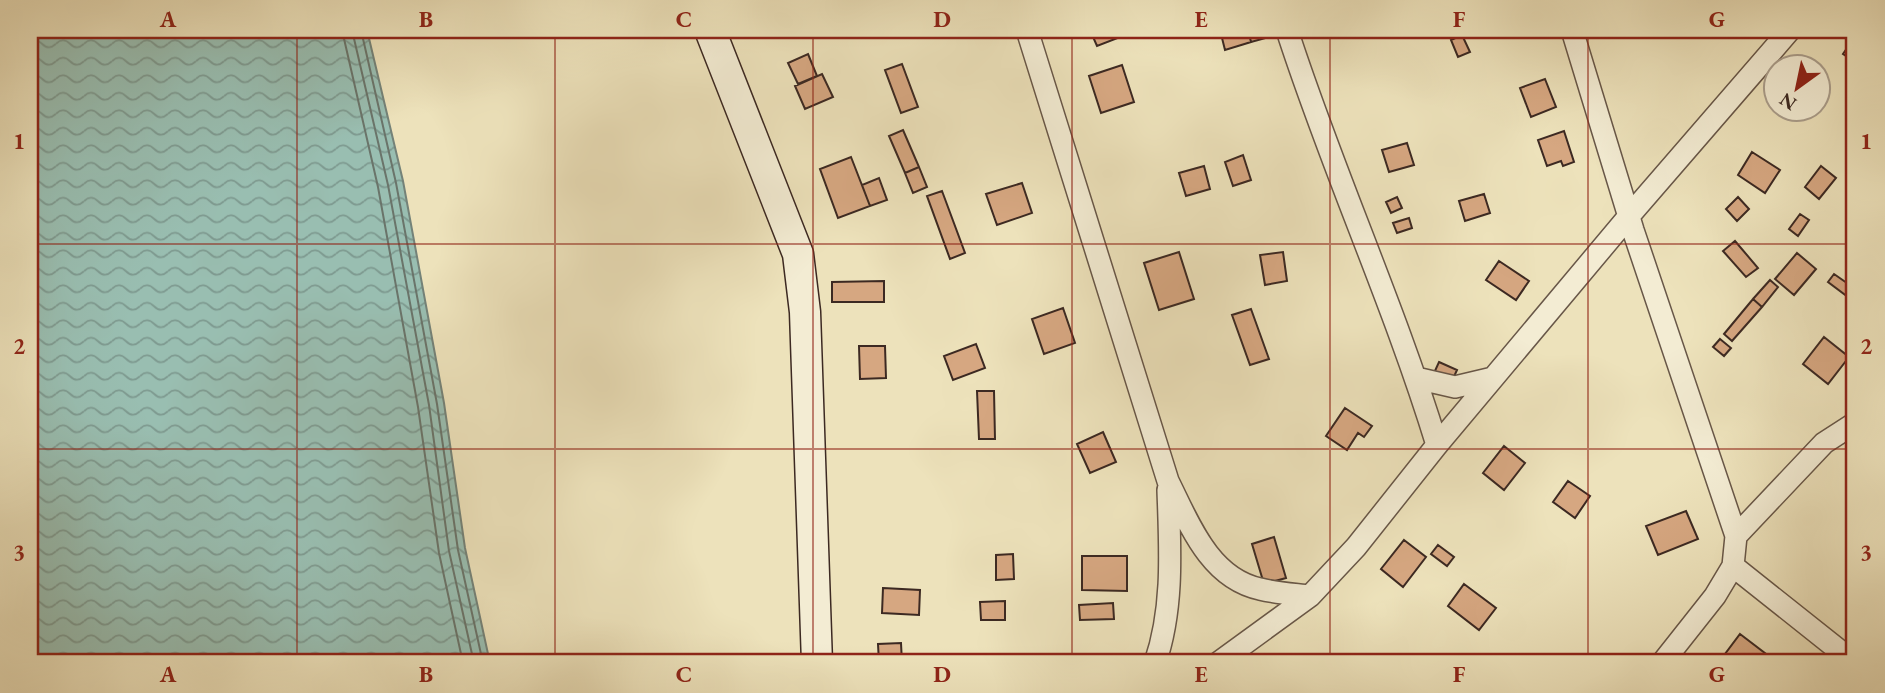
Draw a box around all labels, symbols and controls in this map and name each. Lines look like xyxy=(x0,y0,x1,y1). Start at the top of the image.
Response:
text: A xyxy=(159,4,177,34)
text: B xyxy=(419,4,433,34)
text: C xyxy=(676,4,692,34)
text: D xyxy=(933,4,951,34)
text: E xyxy=(1194,4,1208,34)
text: F xyxy=(1453,4,1466,34)
text: G xyxy=(1709,4,1725,34)
north arrow xyxy=(1762,52,1832,122)
text: N xyxy=(1774,87,1801,117)
text: 1 xyxy=(13,126,25,156)
text: 1 xyxy=(1860,126,1872,156)
text: 2 xyxy=(13,331,25,361)
text: 2 xyxy=(1860,331,1872,361)
text: 3 xyxy=(13,537,25,567)
text: 3 xyxy=(1860,537,1872,567)
text: A xyxy=(159,659,177,689)
text: B xyxy=(419,659,433,689)
text: C xyxy=(676,659,692,689)
text: D xyxy=(933,659,951,689)
text: E xyxy=(1194,659,1208,689)
text: F xyxy=(1453,659,1466,689)
text: G xyxy=(1709,659,1725,689)

